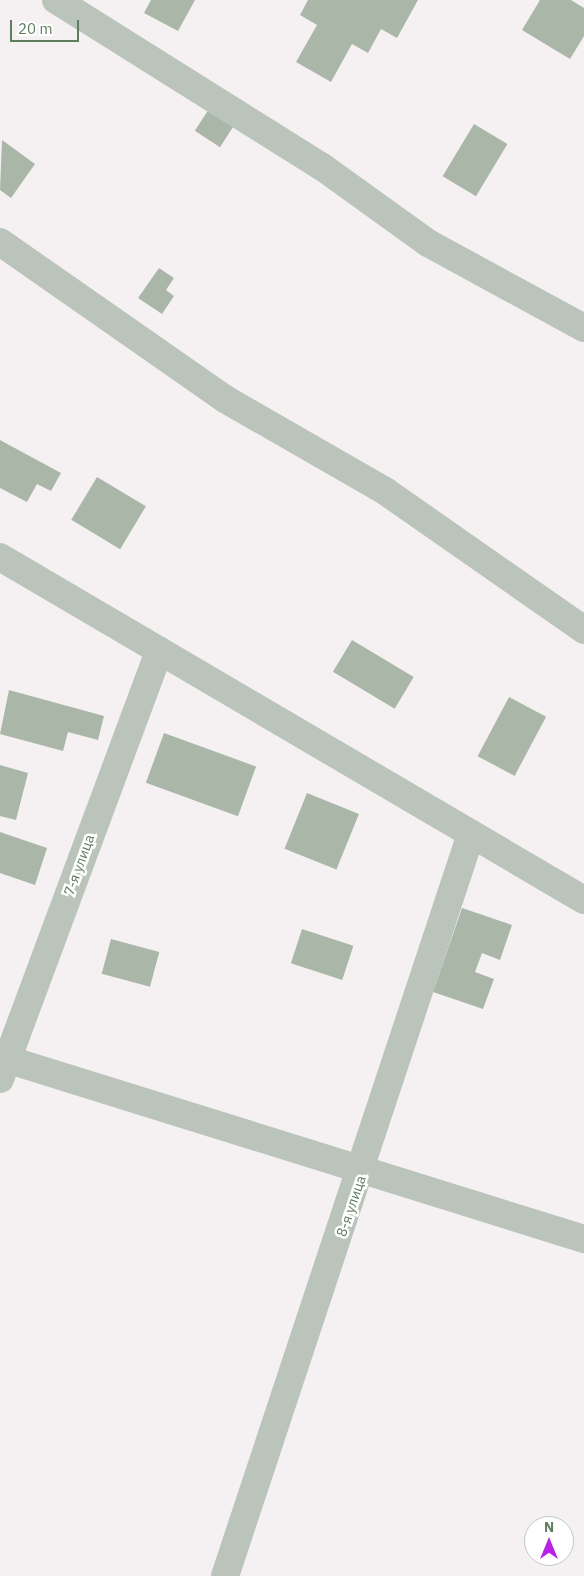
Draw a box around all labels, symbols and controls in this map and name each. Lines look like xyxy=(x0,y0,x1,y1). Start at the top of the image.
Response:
scale bar xyxy=(12,10,81,42)
text: 20 m xyxy=(18,19,53,38)
street label: 7-я улица xyxy=(60,832,98,898)
street label: 8-я улица xyxy=(333,1173,369,1239)
north arrow xyxy=(524,1516,574,1566)
text: N xyxy=(544,1518,554,1536)

